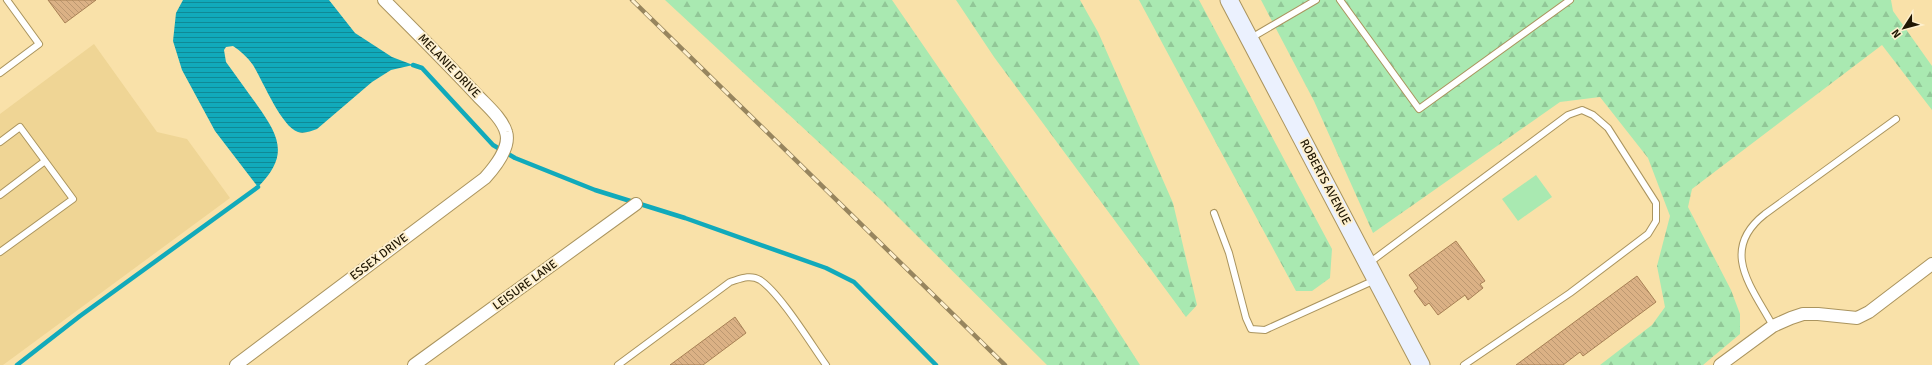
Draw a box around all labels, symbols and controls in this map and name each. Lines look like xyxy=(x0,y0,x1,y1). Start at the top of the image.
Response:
north arrow xyxy=(1884,8,1924,48)
text: N xyxy=(1889,27,1904,41)
street label: MELANIE DRIVE xyxy=(415,31,483,101)
street label: ROBERTS AVENUE xyxy=(1296,137,1354,227)
street label: ESSEX DRIVE xyxy=(347,230,411,284)
street label: LEISURE LANE xyxy=(490,256,560,313)

